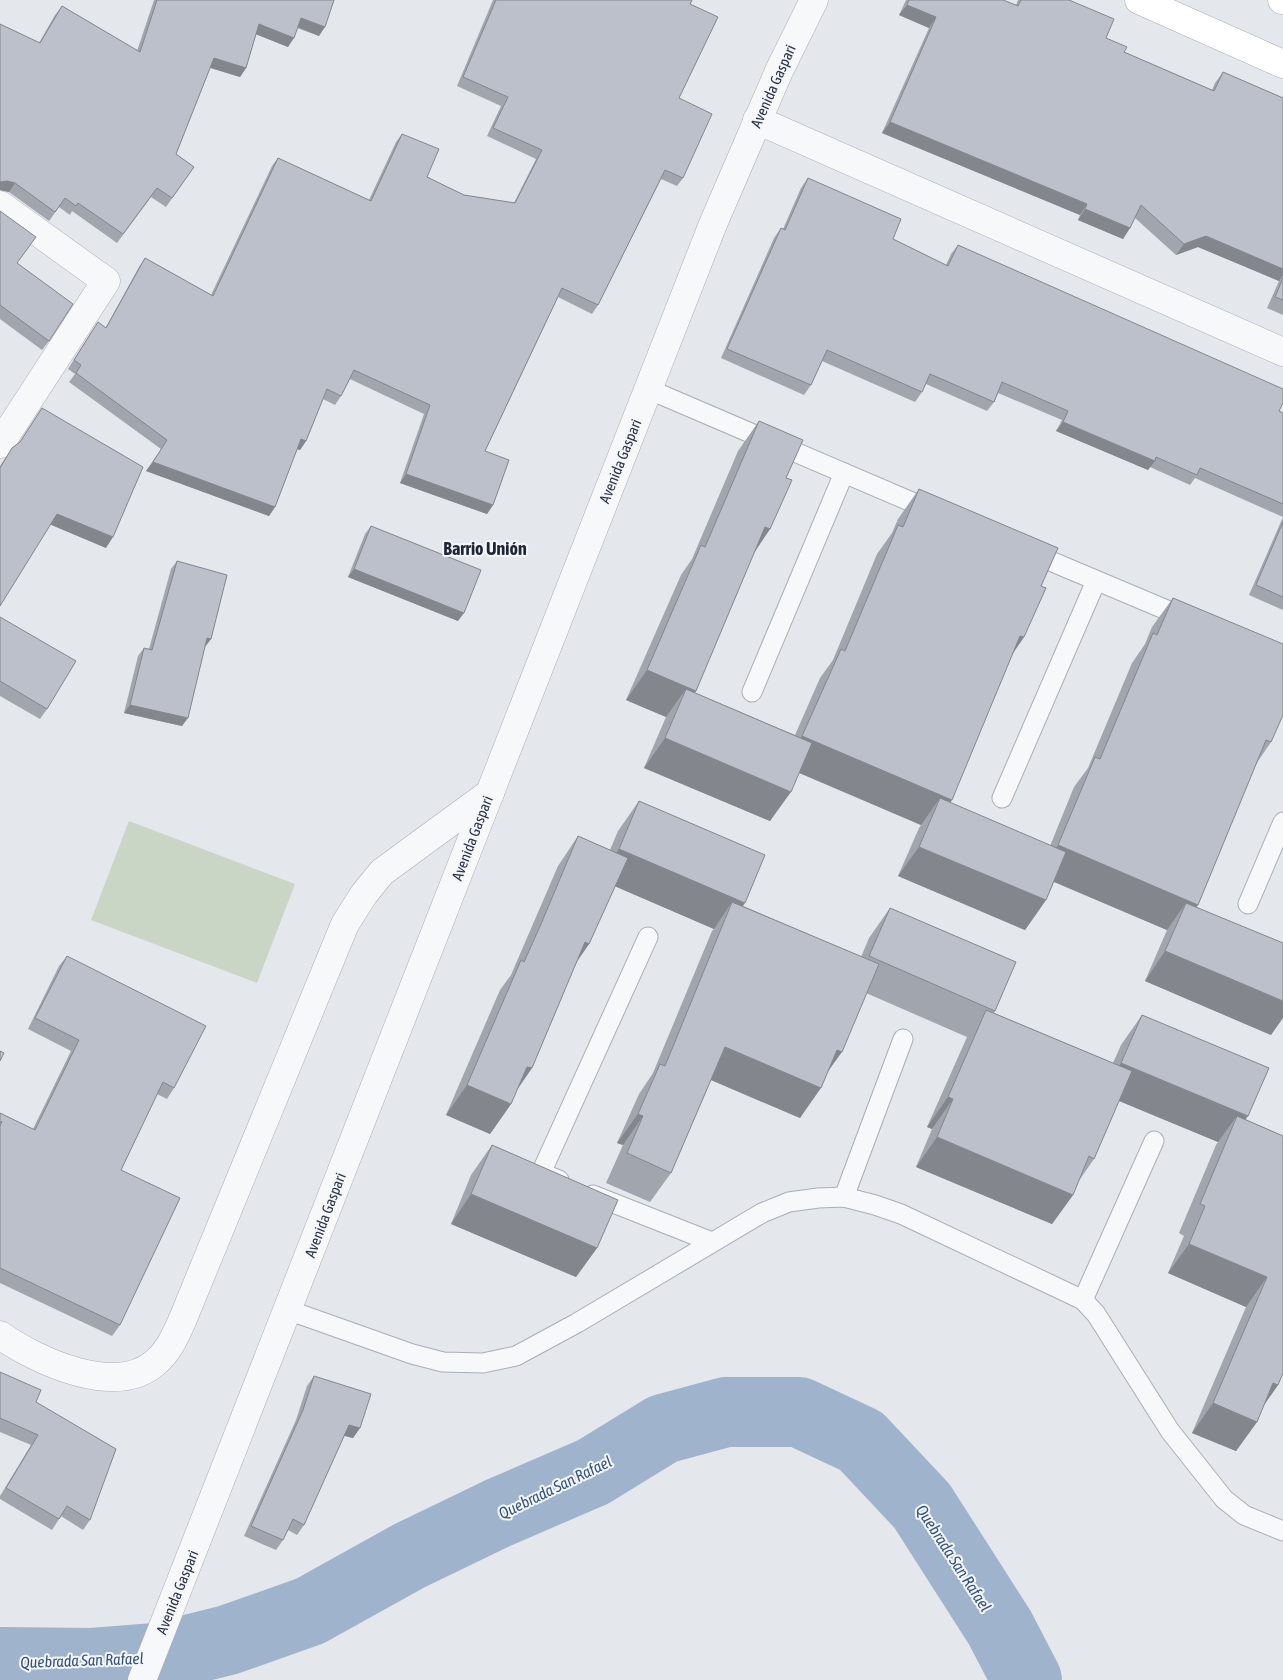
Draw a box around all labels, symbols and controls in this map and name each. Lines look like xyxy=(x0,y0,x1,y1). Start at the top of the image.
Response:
street label: Avenida Gaspari xyxy=(747,42,799,130)
street label: Avenida Gaspari xyxy=(595,416,645,506)
district label: Barrio Unión xyxy=(443,538,527,559)
street label: Avenida Gaspari xyxy=(448,793,496,883)
street label: Avenida Gaspari xyxy=(301,1170,349,1260)
water label: Quebrada San Rafael xyxy=(495,1452,615,1522)
water label: Quebrada San Rafael xyxy=(913,1501,995,1615)
street label: Avenida Gaspari xyxy=(152,1547,202,1637)
water label: Quebrada San Rafael xyxy=(20,1649,144,1671)

